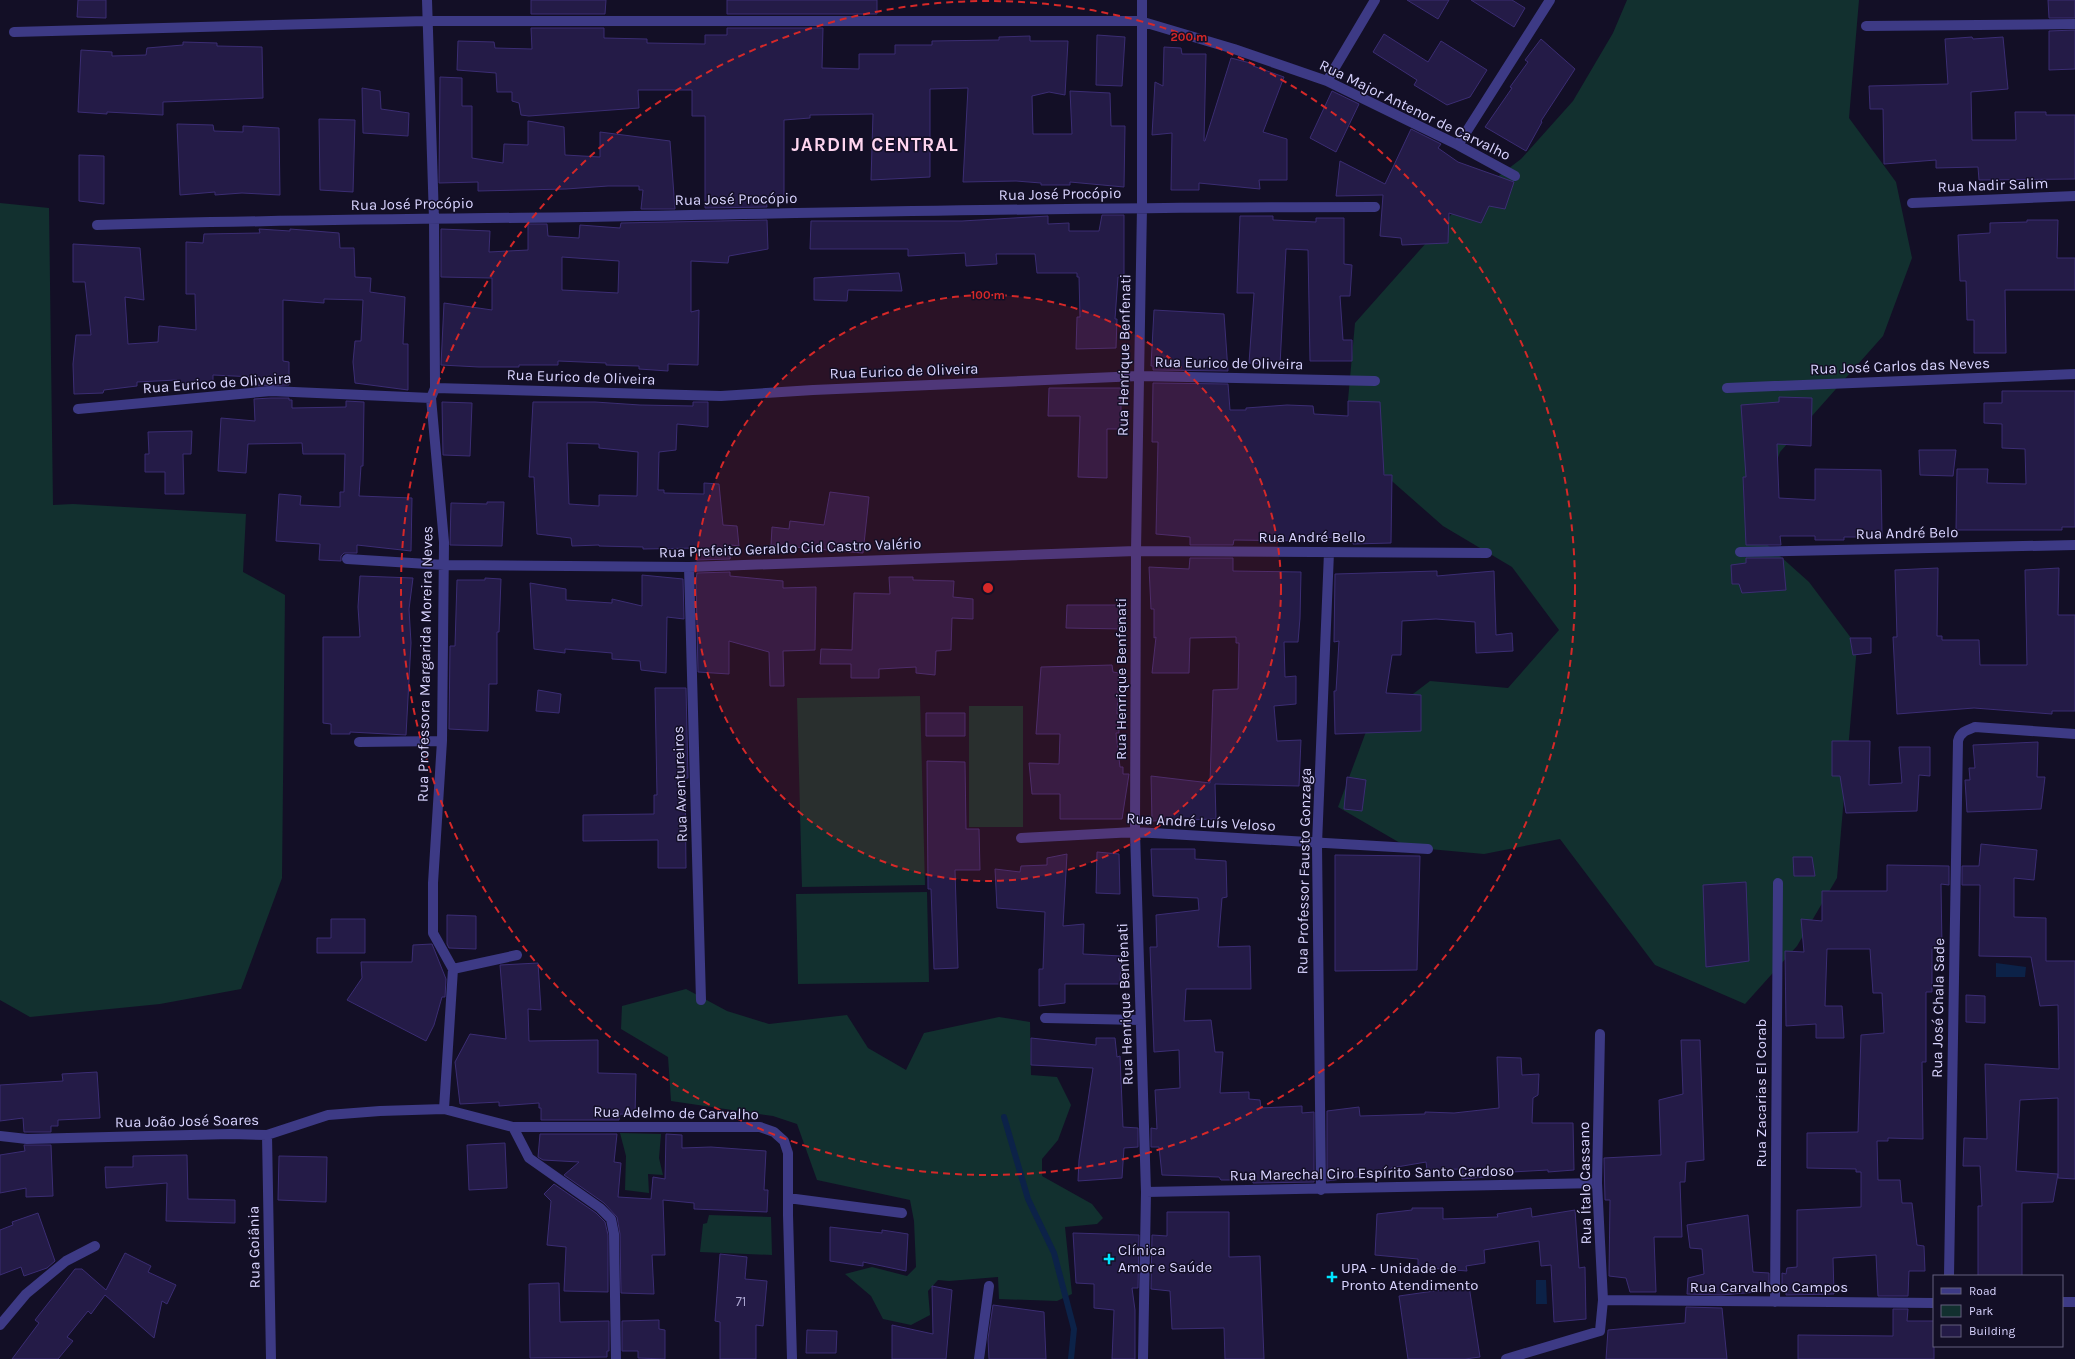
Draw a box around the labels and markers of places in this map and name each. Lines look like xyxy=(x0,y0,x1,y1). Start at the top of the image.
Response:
centre of rings xyxy=(981,581,995,595)
place label: Clínica Amor e Saúde xyxy=(1118,1241,1212,1276)
marker: Clínica Amor e Saúde xyxy=(1103,1253,1115,1265)
place label: UPA - Unidade de Pronto Atendimento xyxy=(1341,1259,1478,1294)
marker: UPA - Unidade de Pronto Atendimento xyxy=(1326,1271,1338,1283)

